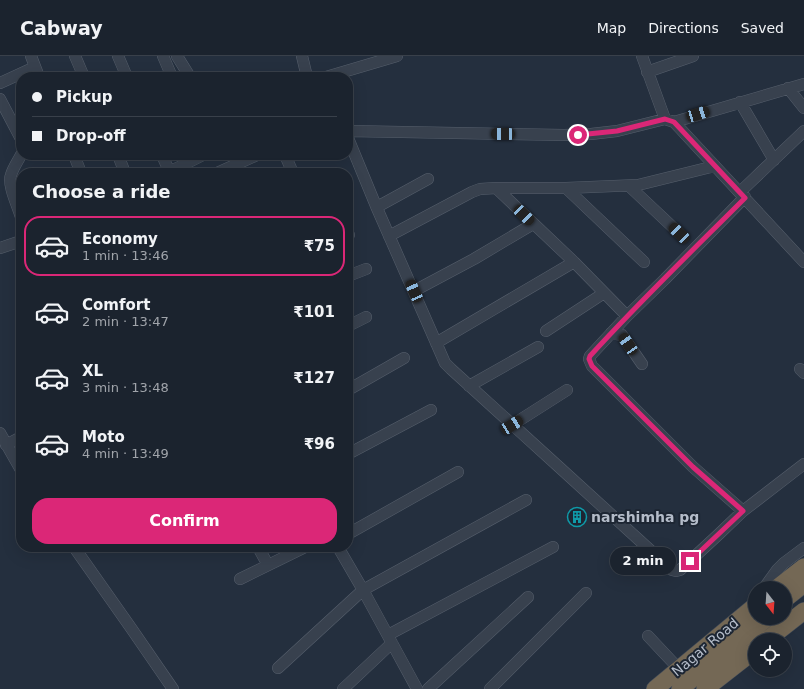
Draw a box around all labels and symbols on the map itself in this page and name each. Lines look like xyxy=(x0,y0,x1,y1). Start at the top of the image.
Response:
car xyxy=(685,105,711,123)
route start xyxy=(569,126,587,144)
car xyxy=(491,128,515,140)
car xyxy=(511,202,537,228)
car xyxy=(666,220,692,246)
car xyxy=(404,278,424,304)
car xyxy=(616,331,640,357)
car xyxy=(499,414,525,436)
building icon: narshimha pg xyxy=(566,506,588,528)
place label: narshimha pg xyxy=(591,509,699,525)
callout: 2 min xyxy=(610,547,676,575)
route end xyxy=(681,552,699,570)
north arrow xyxy=(748,581,792,625)
street label: Nagar Road xyxy=(669,615,741,679)

